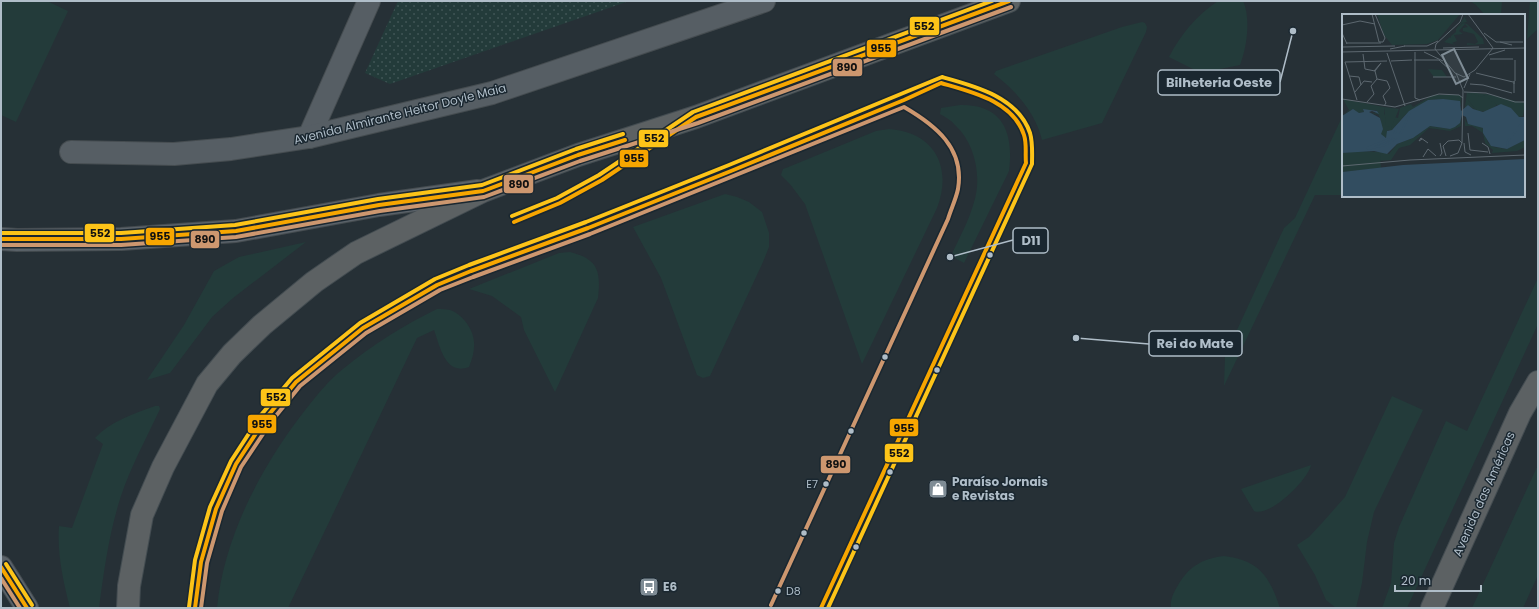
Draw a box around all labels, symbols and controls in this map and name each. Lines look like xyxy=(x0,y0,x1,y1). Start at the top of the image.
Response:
inset map xyxy=(1342,14,1525,197)
line badge: 552 xyxy=(909,16,940,36)
text: 552 xyxy=(914,18,934,34)
line badge: 955 xyxy=(866,39,897,58)
text: 955 xyxy=(870,40,892,56)
line badge: 890 xyxy=(832,58,863,77)
text: 890 xyxy=(836,59,858,75)
callout: Bilheteria Oeste xyxy=(1158,70,1280,95)
text: Bilheteria Oeste xyxy=(1166,73,1272,92)
street label: Avenida Almirante Heitor Doyle Maia xyxy=(292,79,508,148)
line badge: 552 xyxy=(638,129,669,148)
text: 552 xyxy=(644,130,664,146)
line badge: 955 xyxy=(619,149,649,168)
text: 955 xyxy=(623,150,645,166)
line badge: 890 xyxy=(503,174,534,194)
text: 890 xyxy=(508,176,530,192)
line badge: 552 xyxy=(84,223,115,243)
text: 552 xyxy=(90,225,110,241)
line badge: 955 xyxy=(145,227,175,246)
text: 955 xyxy=(149,228,171,244)
callout: D11 xyxy=(1013,228,1048,253)
line badge: 890 xyxy=(190,230,220,249)
text: 890 xyxy=(194,231,216,247)
text: D11 xyxy=(1021,231,1041,250)
unlabelled marker xyxy=(985,250,995,260)
callout: Rei do Mate xyxy=(1149,331,1242,356)
text: Rei do Mate xyxy=(1157,334,1234,353)
unlabelled marker xyxy=(880,352,890,362)
unlabelled marker xyxy=(932,365,942,375)
line badge: 552 xyxy=(260,388,291,407)
text: 552 xyxy=(266,389,286,405)
line badge: 955 xyxy=(247,414,277,434)
text: 955 xyxy=(251,416,273,432)
line badge: 955 xyxy=(889,418,919,437)
text: 955 xyxy=(893,420,915,436)
unlabelled marker xyxy=(846,426,856,436)
street label: Avenida das Américas xyxy=(1448,429,1519,559)
line badge: 552 xyxy=(884,443,914,463)
text: 552 xyxy=(889,445,909,461)
line badge: 890 xyxy=(820,455,851,474)
text: 890 xyxy=(825,456,847,472)
unlabelled marker xyxy=(885,467,895,477)
place label: Paraíso Jornais e Revistas xyxy=(952,473,1048,504)
place label: E7 xyxy=(806,476,818,492)
shop icon: Paraíso Jornais e Revistas xyxy=(927,478,949,500)
marker: E7 xyxy=(821,479,831,489)
unlabelled marker xyxy=(799,528,809,538)
unlabelled marker xyxy=(851,542,861,552)
scale bar xyxy=(1395,567,1481,593)
text: 20 m xyxy=(1401,572,1431,589)
bus stop icon: E6 xyxy=(638,576,660,598)
place label: E6 xyxy=(663,578,677,595)
place label: D8 xyxy=(786,583,801,599)
marker: D8 xyxy=(773,586,783,596)

